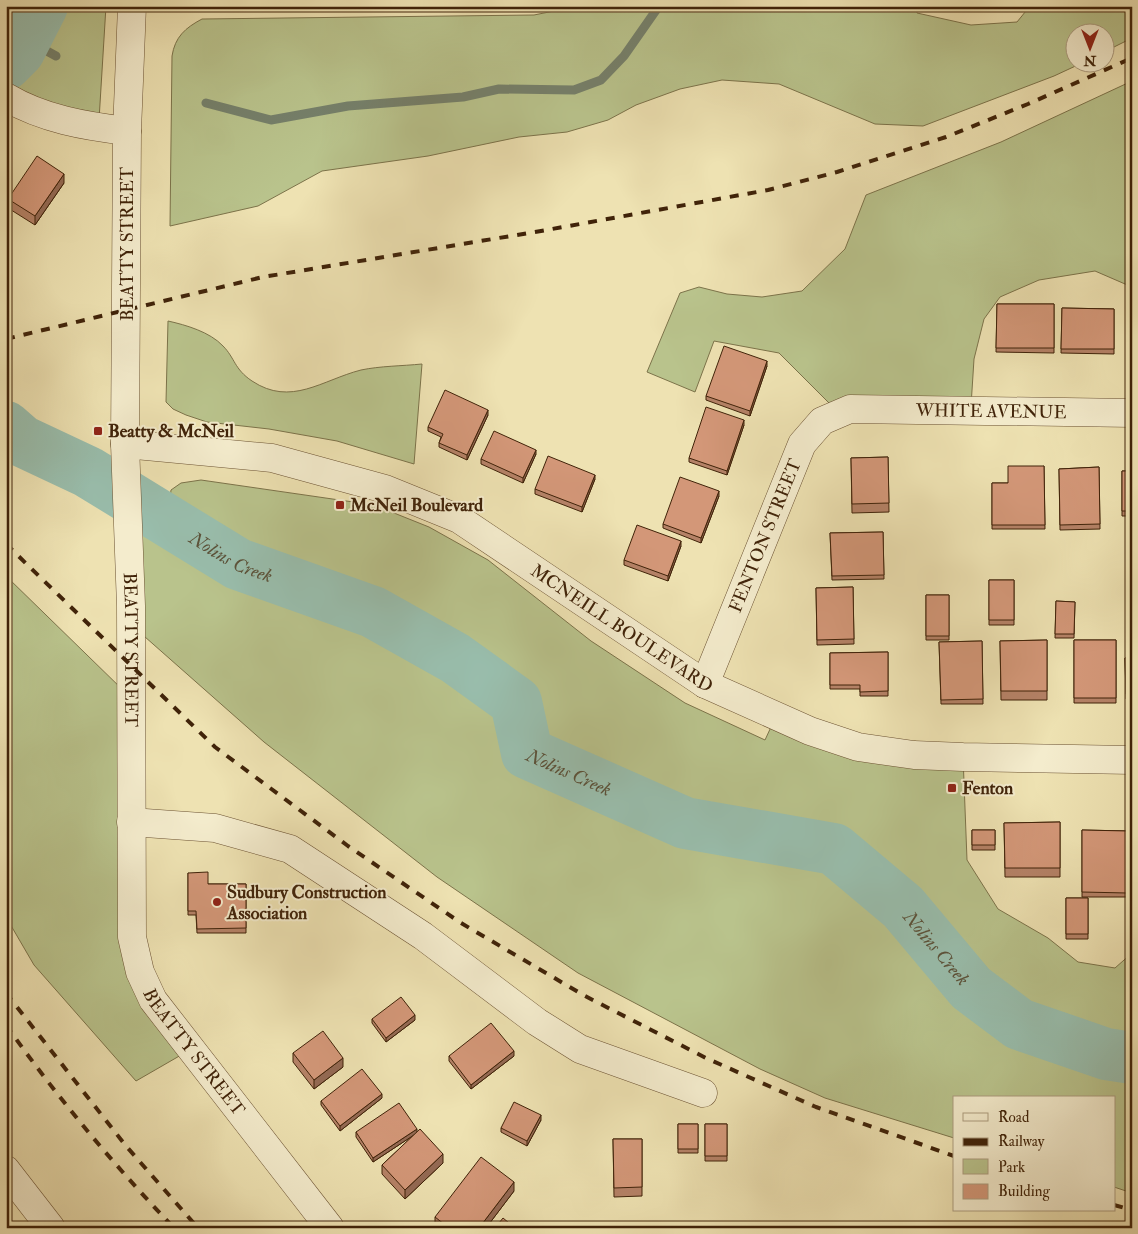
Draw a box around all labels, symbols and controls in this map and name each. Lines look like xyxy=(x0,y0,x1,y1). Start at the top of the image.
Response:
north arrow xyxy=(1066,22,1116,72)
text: N xyxy=(1083,52,1097,69)
street label: BEATTY STREET xyxy=(116,166,139,321)
street label: WHITE AVENUE xyxy=(915,399,1067,424)
place label: Beatty & McNeil xyxy=(108,420,234,443)
marker: Beatty & McNeil xyxy=(92,425,104,437)
street label: FENTON STREET xyxy=(724,455,807,616)
place label: McNeil Boulevard xyxy=(349,494,483,517)
marker: McNeil Boulevard xyxy=(334,499,346,511)
water label: Nolins Creek xyxy=(184,526,276,588)
street label: MCNEILL BOULEVARD xyxy=(526,559,716,698)
street label: BEATTY STREET xyxy=(118,572,142,728)
water label: Nolins Creek xyxy=(522,743,615,802)
place label: Fenton xyxy=(962,777,1014,800)
marker: Fenton xyxy=(946,782,958,794)
place label: Sudbury Construction Association xyxy=(226,881,387,925)
marker: Sudbury Construction Association xyxy=(211,896,223,908)
water label: Nolins Creek xyxy=(897,905,975,991)
street label: BEATTY STREET xyxy=(137,985,250,1121)
legend xyxy=(953,1096,1116,1212)
text: Road xyxy=(998,1108,1030,1127)
text: Railway xyxy=(998,1132,1045,1151)
text: Park xyxy=(998,1158,1025,1177)
text: Building xyxy=(998,1182,1050,1201)

